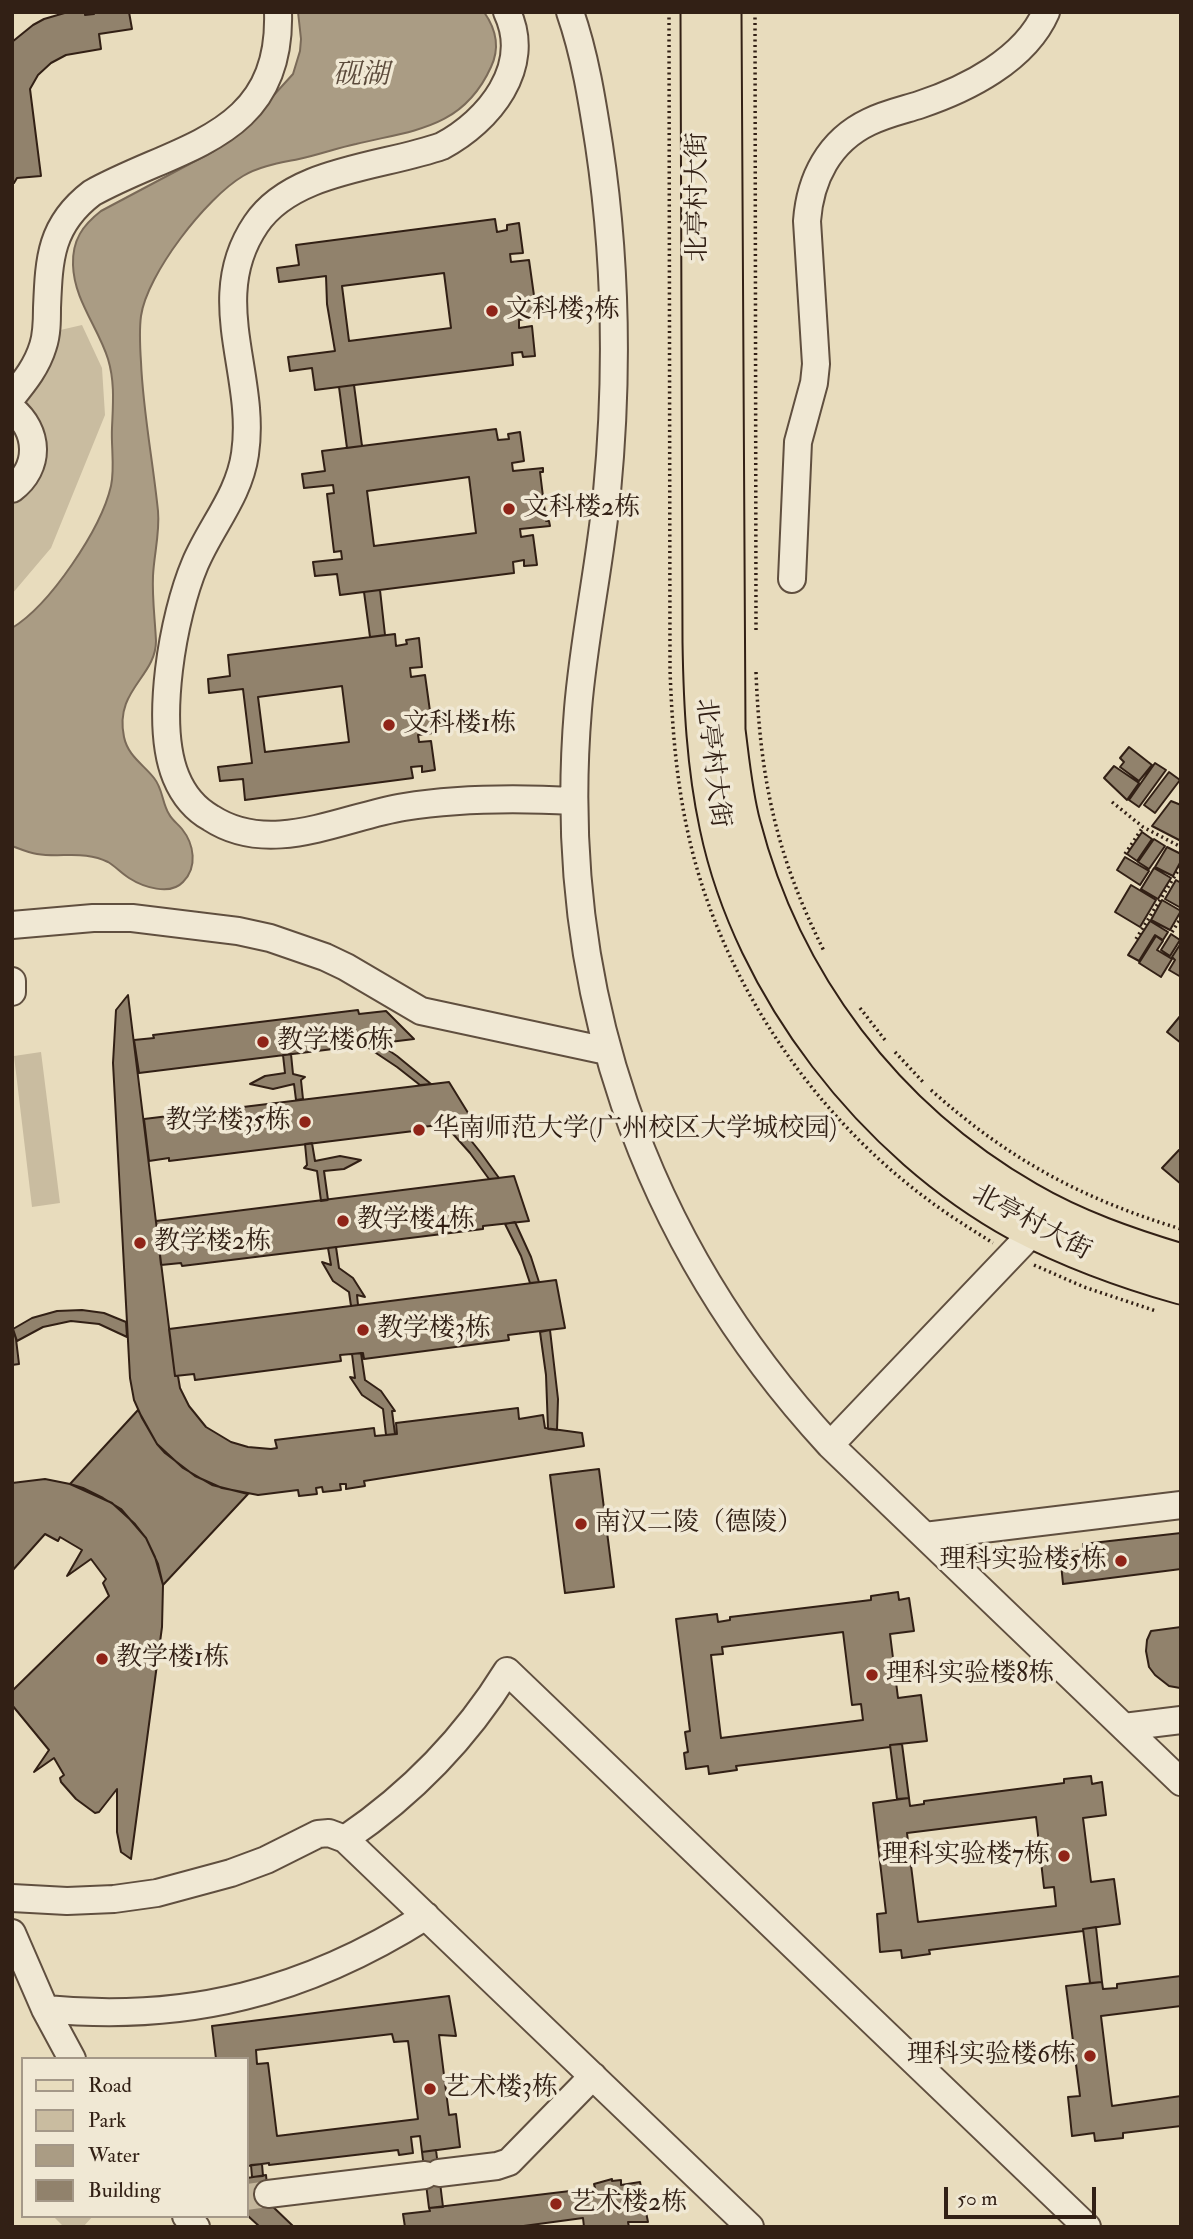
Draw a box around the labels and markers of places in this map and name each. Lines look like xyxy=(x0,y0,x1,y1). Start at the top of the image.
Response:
place label: 文科楼3栋 xyxy=(506,295,620,327)
marker: 文科楼3栋 xyxy=(484,303,500,319)
place label: 文科楼2栋 xyxy=(523,493,640,525)
marker: 文科楼2栋 xyxy=(501,501,517,517)
place label: 文科楼1栋 xyxy=(403,709,516,741)
marker: 文科楼1栋 xyxy=(381,717,397,733)
place label: 教学楼6栋 xyxy=(277,1026,394,1058)
marker: 教学楼6栋 xyxy=(255,1034,271,1050)
place label: 教学楼35栋 xyxy=(166,1106,291,1138)
marker: 教学楼35栋 xyxy=(297,1114,313,1130)
place label: 华南师范大学(广州校区大学城校园) xyxy=(433,1114,837,1146)
marker: 华南师范大学(广州校区大学城校园) xyxy=(411,1122,427,1138)
place label: 教学楼4栋 xyxy=(357,1205,475,1237)
marker: 教学楼4栋 xyxy=(335,1213,351,1229)
place label: 教学楼2栋 xyxy=(154,1227,271,1259)
marker: 教学楼2栋 xyxy=(132,1235,148,1251)
place label: 教学楼3栋 xyxy=(377,1314,491,1346)
marker: 教学楼3栋 xyxy=(355,1322,371,1338)
place label: 南汉二陵（德陵） xyxy=(595,1508,803,1540)
marker: 南汉二陵（德陵） xyxy=(573,1516,589,1532)
place label: 理科实验楼5栋 xyxy=(940,1545,1107,1577)
marker: 理科实验楼5栋 xyxy=(1113,1553,1129,1569)
place label: 教学楼1栋 xyxy=(116,1643,229,1675)
marker: 教学楼1栋 xyxy=(94,1651,110,1667)
place label: 理科实验楼8栋 xyxy=(886,1659,1054,1691)
marker: 理科实验楼8栋 xyxy=(864,1667,880,1683)
place label: 理科实验楼7栋 xyxy=(882,1840,1050,1872)
marker: 理科实验楼7栋 xyxy=(1056,1848,1072,1864)
place label: 理科实验楼6栋 xyxy=(907,2040,1076,2072)
marker: 理科实验楼6栋 xyxy=(1082,2048,1098,2064)
place label: 艺术楼3栋 xyxy=(444,2073,558,2105)
marker: 艺术楼3栋 xyxy=(422,2081,438,2097)
place label: 艺术楼2栋 xyxy=(570,2188,687,2220)
marker: 艺术楼2栋 xyxy=(548,2196,564,2212)

